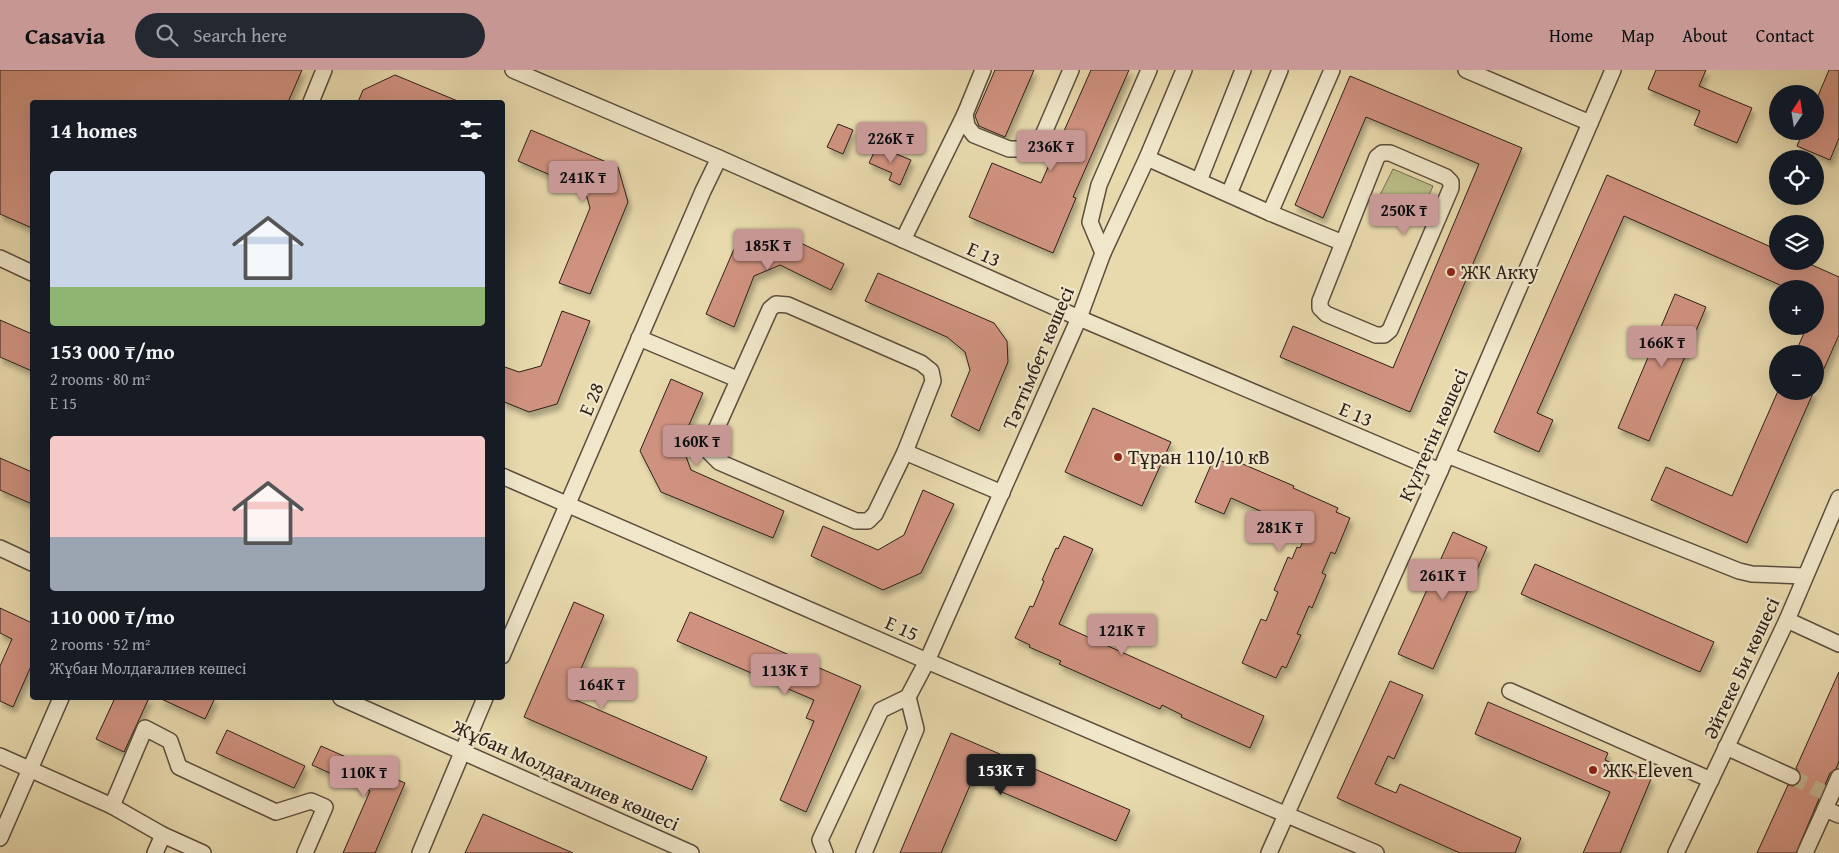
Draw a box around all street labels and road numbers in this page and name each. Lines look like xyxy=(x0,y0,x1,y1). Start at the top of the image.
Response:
street label: E 13 xyxy=(963,233,1006,274)
street label: Тәттімбет көшесі xyxy=(994,281,1081,434)
street label: Күлтегін көшесі xyxy=(1390,363,1475,506)
street label: E 28 xyxy=(571,378,610,420)
street label: E 13 xyxy=(1335,394,1377,433)
street label: Әйтеке Би көшесі xyxy=(1695,592,1786,744)
street label: E 15 xyxy=(881,607,924,648)
street label: Жұбан Молдағалиев көшесі xyxy=(447,711,685,838)

